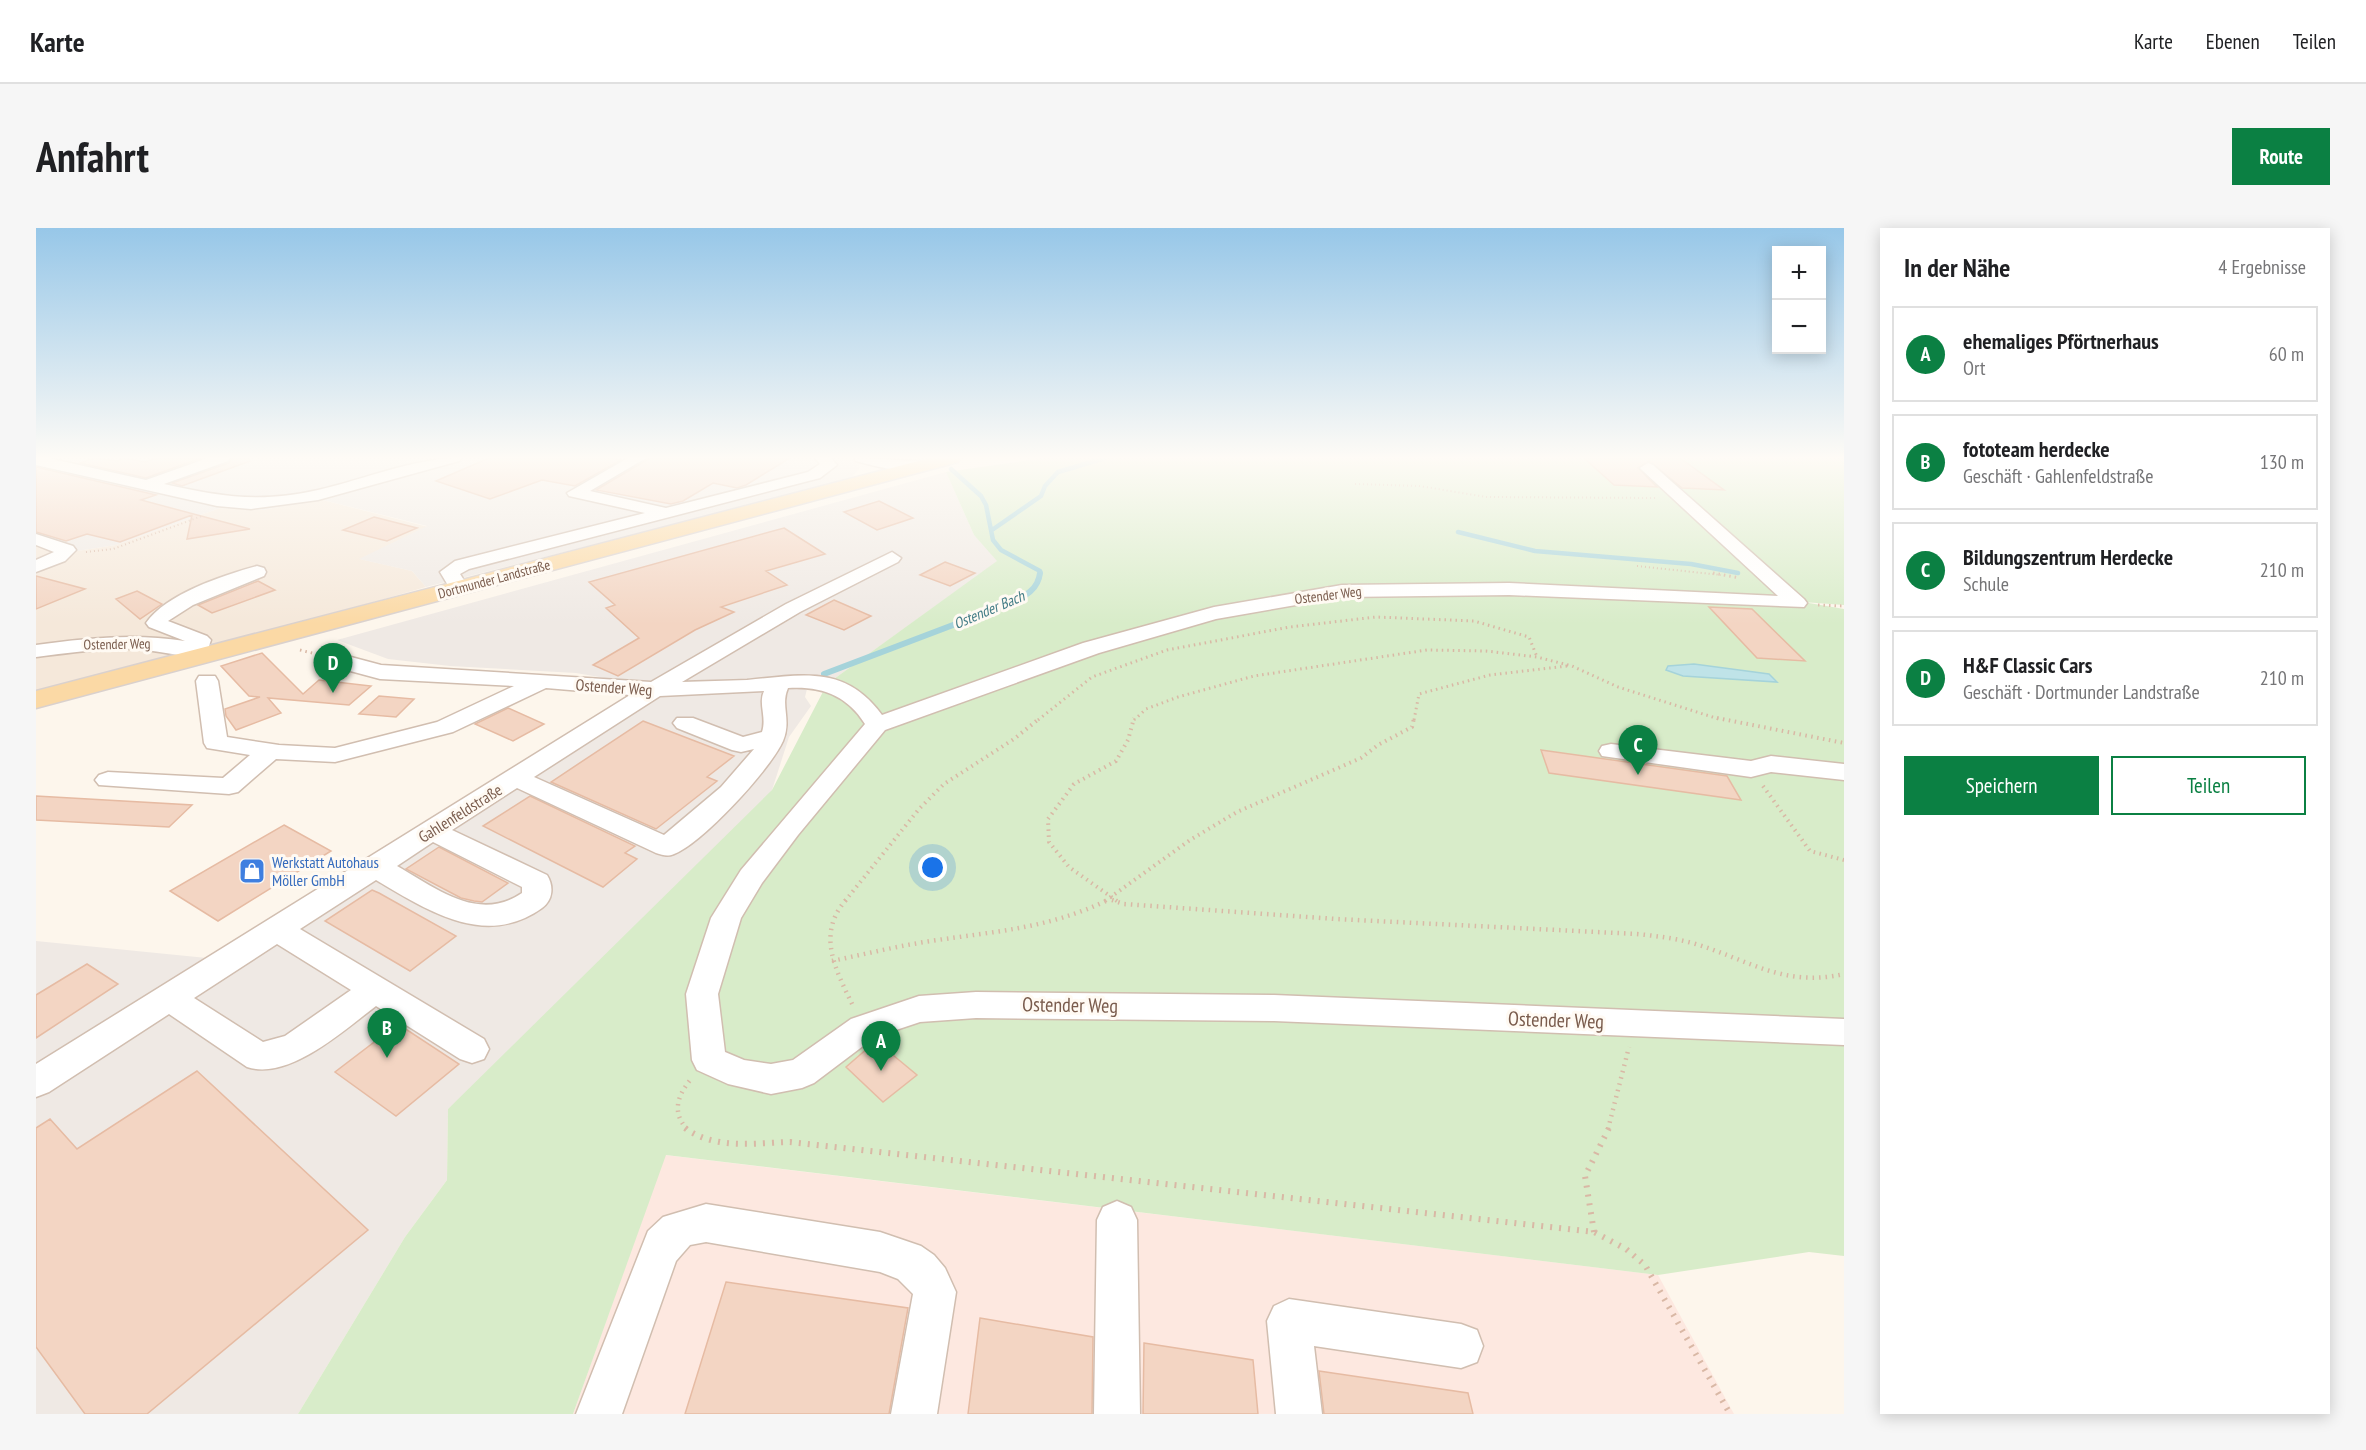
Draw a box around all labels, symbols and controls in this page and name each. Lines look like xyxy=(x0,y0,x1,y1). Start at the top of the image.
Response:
text: Karte xyxy=(30,23,85,60)
text: Karte xyxy=(2134,28,2173,55)
text: Ebenen xyxy=(2206,28,2260,55)
text: Teilen xyxy=(2293,28,2336,55)
button: Route xyxy=(2232,128,2330,185)
text: Anfahrt xyxy=(36,129,149,184)
map controls xyxy=(1772,246,1826,354)
button: + xyxy=(1772,246,1826,300)
text: In der Nähe xyxy=(1904,251,2010,284)
text: 4 Ergebnisse xyxy=(2218,254,2306,280)
button: − xyxy=(1772,300,1826,354)
text: ehemaliges Pförtnerhaus xyxy=(1963,327,2159,355)
text: A xyxy=(1920,341,1931,367)
text: 60 m xyxy=(2269,341,2304,367)
text: Ort xyxy=(1963,355,1985,381)
text: fototeam herdecke xyxy=(1963,435,2110,463)
text: B xyxy=(1921,449,1930,475)
text: 130 m xyxy=(2260,449,2304,475)
text: Geschäft · Gahlenfeldstraße xyxy=(1963,463,2154,489)
text: Bildungszentrum Herdecke xyxy=(1963,543,2173,571)
street label: Dortmunder Landstraße xyxy=(436,555,552,603)
text: C xyxy=(1921,557,1930,583)
text: 210 m xyxy=(2260,557,2304,583)
text: Schule xyxy=(1963,571,2009,597)
street label: Ostender Weg xyxy=(1294,582,1362,608)
water label: Ostender Bach xyxy=(951,586,1028,633)
street label: Ostender Weg xyxy=(83,634,151,654)
pin: D xyxy=(314,644,352,693)
text: H&F Classic Cars xyxy=(1963,651,2092,679)
text: D xyxy=(1920,665,1931,691)
text: 210 m xyxy=(2260,665,2304,691)
street label: Ostender Weg xyxy=(575,674,653,700)
text: Geschäft · Dortmunder Landstraße xyxy=(1963,679,2200,705)
pin: C xyxy=(1618,726,1658,775)
button: Speichern xyxy=(1904,756,2099,815)
button: Teilen xyxy=(2111,756,2306,815)
street label: Gahlenfeldstraße xyxy=(414,779,506,847)
place label: Werkstatt Autohaus Möller GmbH xyxy=(272,852,379,890)
your location xyxy=(918,853,947,882)
shop icon: Werkstatt Autohaus Möller GmbH xyxy=(237,856,267,886)
street label: Ostender Weg xyxy=(1022,991,1118,1019)
street label: Ostender Weg xyxy=(1508,1005,1604,1035)
pin: B xyxy=(368,1008,406,1058)
pin: A xyxy=(862,1022,900,1071)

